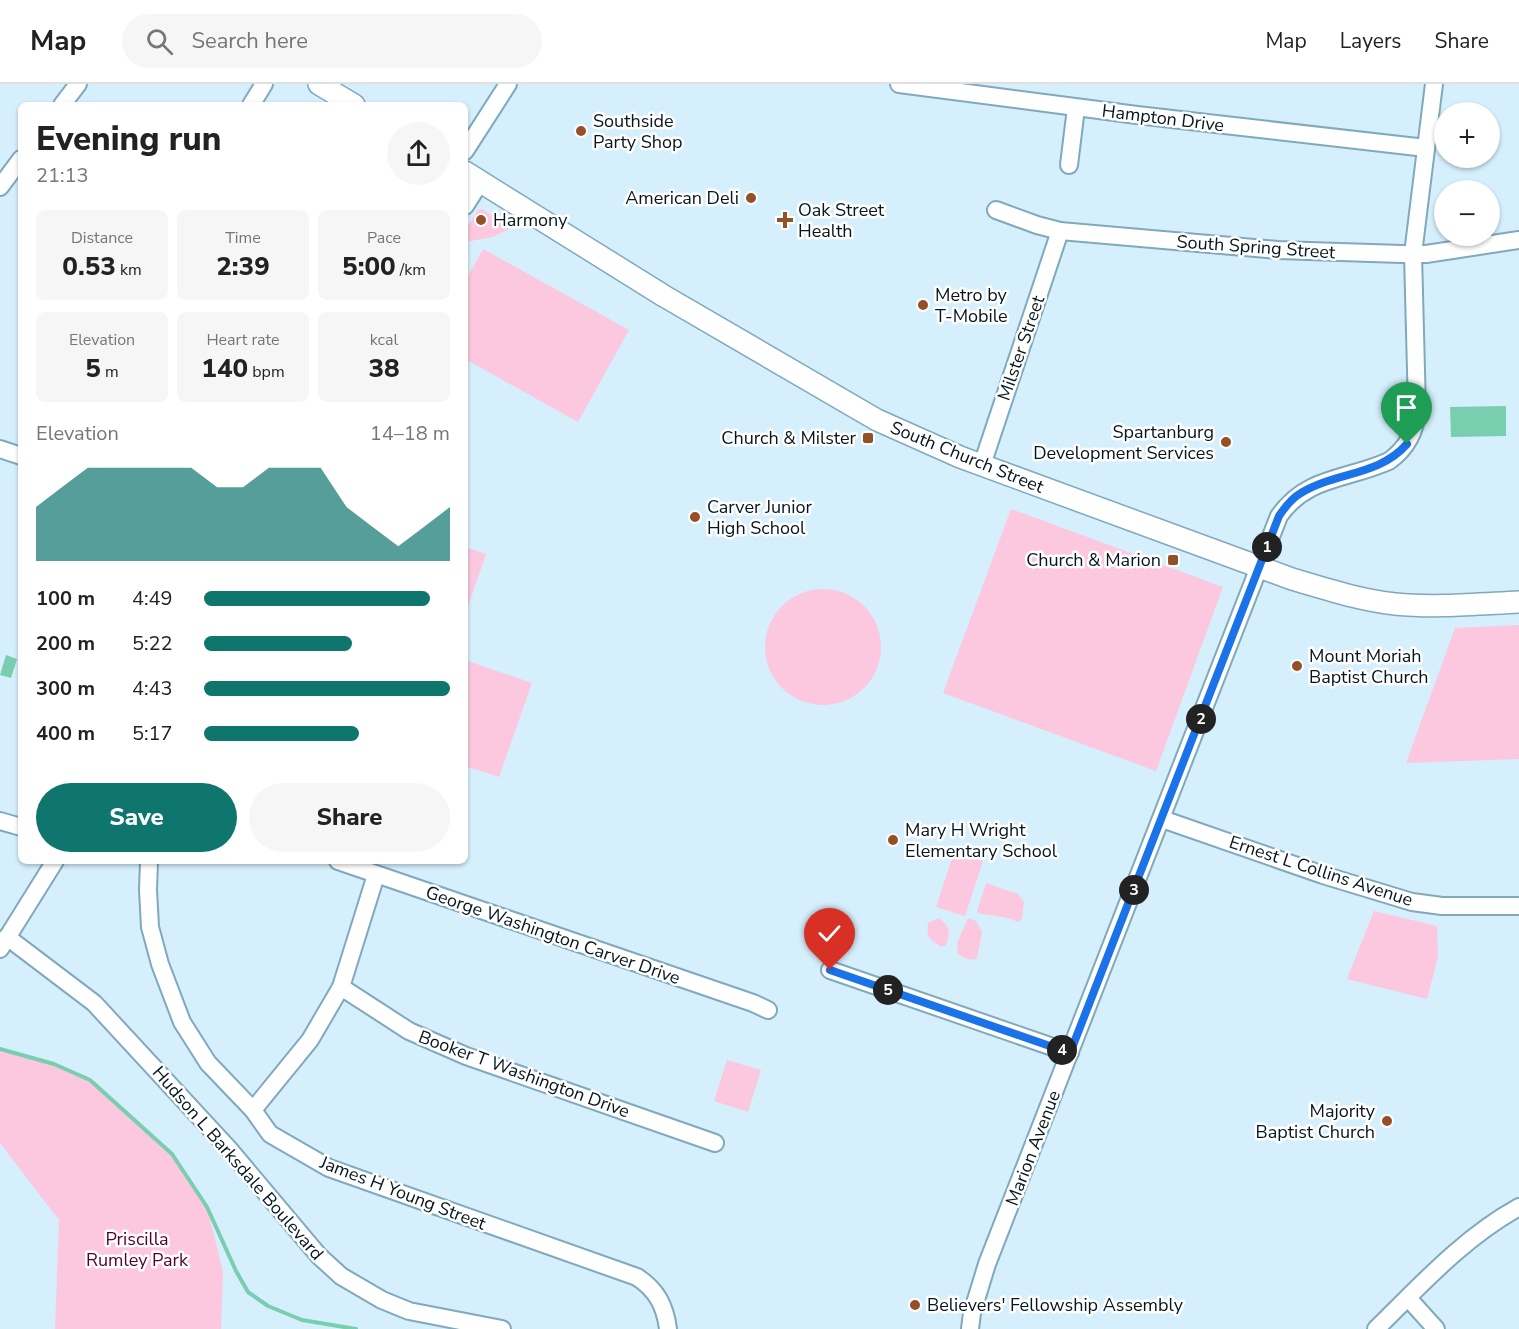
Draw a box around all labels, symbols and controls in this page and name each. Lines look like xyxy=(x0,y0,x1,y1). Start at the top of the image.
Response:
search box xyxy=(122,14,542,68)
text: Map xyxy=(30,22,86,60)
icon: search xyxy=(143,25,176,58)
text: Search here xyxy=(191,26,308,56)
text: Map xyxy=(1265,27,1307,55)
text: Layers xyxy=(1340,27,1401,55)
text: Share xyxy=(1434,27,1489,55)
street label: Hampton Drive xyxy=(1101,99,1225,137)
map controls xyxy=(1434,102,1500,246)
button: + xyxy=(1434,102,1500,168)
place label: Southside Party Shop xyxy=(593,109,683,154)
text: Evening run xyxy=(36,117,221,162)
button: share xyxy=(387,122,450,185)
marker: Southside Party Shop xyxy=(574,124,588,138)
text: 21:13 xyxy=(36,162,89,189)
button: − xyxy=(1434,180,1500,246)
place label: American Deli xyxy=(625,186,739,210)
marker: American Deli xyxy=(744,191,758,205)
place label: Oak Street Health xyxy=(798,198,885,243)
place label: Harmony xyxy=(493,208,568,232)
marker: Oak Street Health xyxy=(776,211,794,229)
marker: Harmony xyxy=(474,213,488,227)
text: Distance xyxy=(71,227,133,249)
text: Time xyxy=(225,227,261,249)
text: Pace xyxy=(367,227,401,249)
street label: South Spring Street xyxy=(1176,229,1337,265)
text: 0.53 xyxy=(62,249,116,284)
text: 2:39 xyxy=(216,249,270,284)
text: 5:00 xyxy=(342,249,396,284)
text: km xyxy=(116,259,142,281)
text: /km xyxy=(396,259,426,281)
place label: Metro by T-Mobile xyxy=(935,283,1008,328)
street label: Milster Street xyxy=(992,292,1050,404)
marker: Metro by T-Mobile xyxy=(916,298,930,312)
text: Elevation xyxy=(69,329,135,351)
text: Heart rate xyxy=(206,329,280,351)
text: kcal xyxy=(370,329,398,351)
text: 5 xyxy=(85,351,101,386)
text: 140 xyxy=(201,351,248,386)
text: 38 xyxy=(368,351,400,386)
text: m xyxy=(101,361,119,383)
text: bpm xyxy=(248,361,285,383)
pin xyxy=(1381,382,1432,444)
icon: arrive xyxy=(1390,391,1423,424)
street label: South Church Street xyxy=(887,415,1048,499)
text: Elevation xyxy=(36,420,119,447)
text: 14–18 m xyxy=(370,420,450,447)
place label: Spartanburg Development Services xyxy=(1033,420,1214,465)
place label: Church & Milster xyxy=(721,426,857,450)
marker: Church & Milster xyxy=(861,431,875,445)
marker: Spartanburg Development Services xyxy=(1219,435,1233,449)
place label: Carver Junior High School xyxy=(707,495,812,540)
marker: Carver Junior High School xyxy=(688,510,702,524)
pin: 1 xyxy=(1252,532,1282,562)
text: 1 xyxy=(1262,536,1272,558)
place label: Church & Marion xyxy=(1026,548,1161,572)
marker: Church & Marion xyxy=(1166,553,1180,567)
text: 100 m xyxy=(36,585,95,612)
text: 4:49 xyxy=(132,585,173,612)
text: 200 m xyxy=(36,630,95,657)
text: 5:22 xyxy=(132,630,173,657)
place label: Mount Moriah Baptist Church xyxy=(1309,644,1428,689)
marker: Mount Moriah Baptist Church xyxy=(1290,659,1304,673)
text: 300 m xyxy=(36,675,95,702)
text: 4:43 xyxy=(132,675,173,702)
pin: 2 xyxy=(1186,704,1216,734)
text: 2 xyxy=(1196,708,1206,730)
text: 400 m xyxy=(36,720,95,747)
text: 5:17 xyxy=(132,720,173,747)
button: Save xyxy=(36,783,237,852)
button: Share xyxy=(249,783,450,852)
place label: Mary H Wright Elementary School xyxy=(905,818,1058,863)
street label: Ernest L Collins Avenue xyxy=(1226,830,1416,912)
marker: Mary H Wright Elementary School xyxy=(886,833,900,847)
pin: 3 xyxy=(1119,875,1149,905)
text: 3 xyxy=(1129,879,1139,901)
street label: George Washington Carver Drive xyxy=(422,880,684,990)
pin xyxy=(804,908,855,970)
icon: check xyxy=(813,917,846,950)
pin: 5 xyxy=(873,975,903,1005)
text: 5 xyxy=(883,979,893,1001)
street label: Booker T Washington Drive xyxy=(415,1025,633,1123)
pin: 4 xyxy=(1047,1035,1077,1065)
text: 4 xyxy=(1057,1039,1067,1061)
street label: Hudson L Barksdale Boulevard xyxy=(147,1061,329,1265)
street label: Marion Avenue xyxy=(1000,1087,1066,1209)
place label: Majority Baptist Church xyxy=(1256,1099,1376,1144)
marker: Majority Baptist Church xyxy=(1380,1114,1394,1128)
street label: James H Young Street xyxy=(316,1150,490,1236)
park label: Priscilla Rumley Park xyxy=(86,1227,189,1272)
place label: Believers' Fellowship Assembly xyxy=(927,1293,1184,1317)
marker: Believers' Fellowship Assembly xyxy=(908,1298,922,1312)

